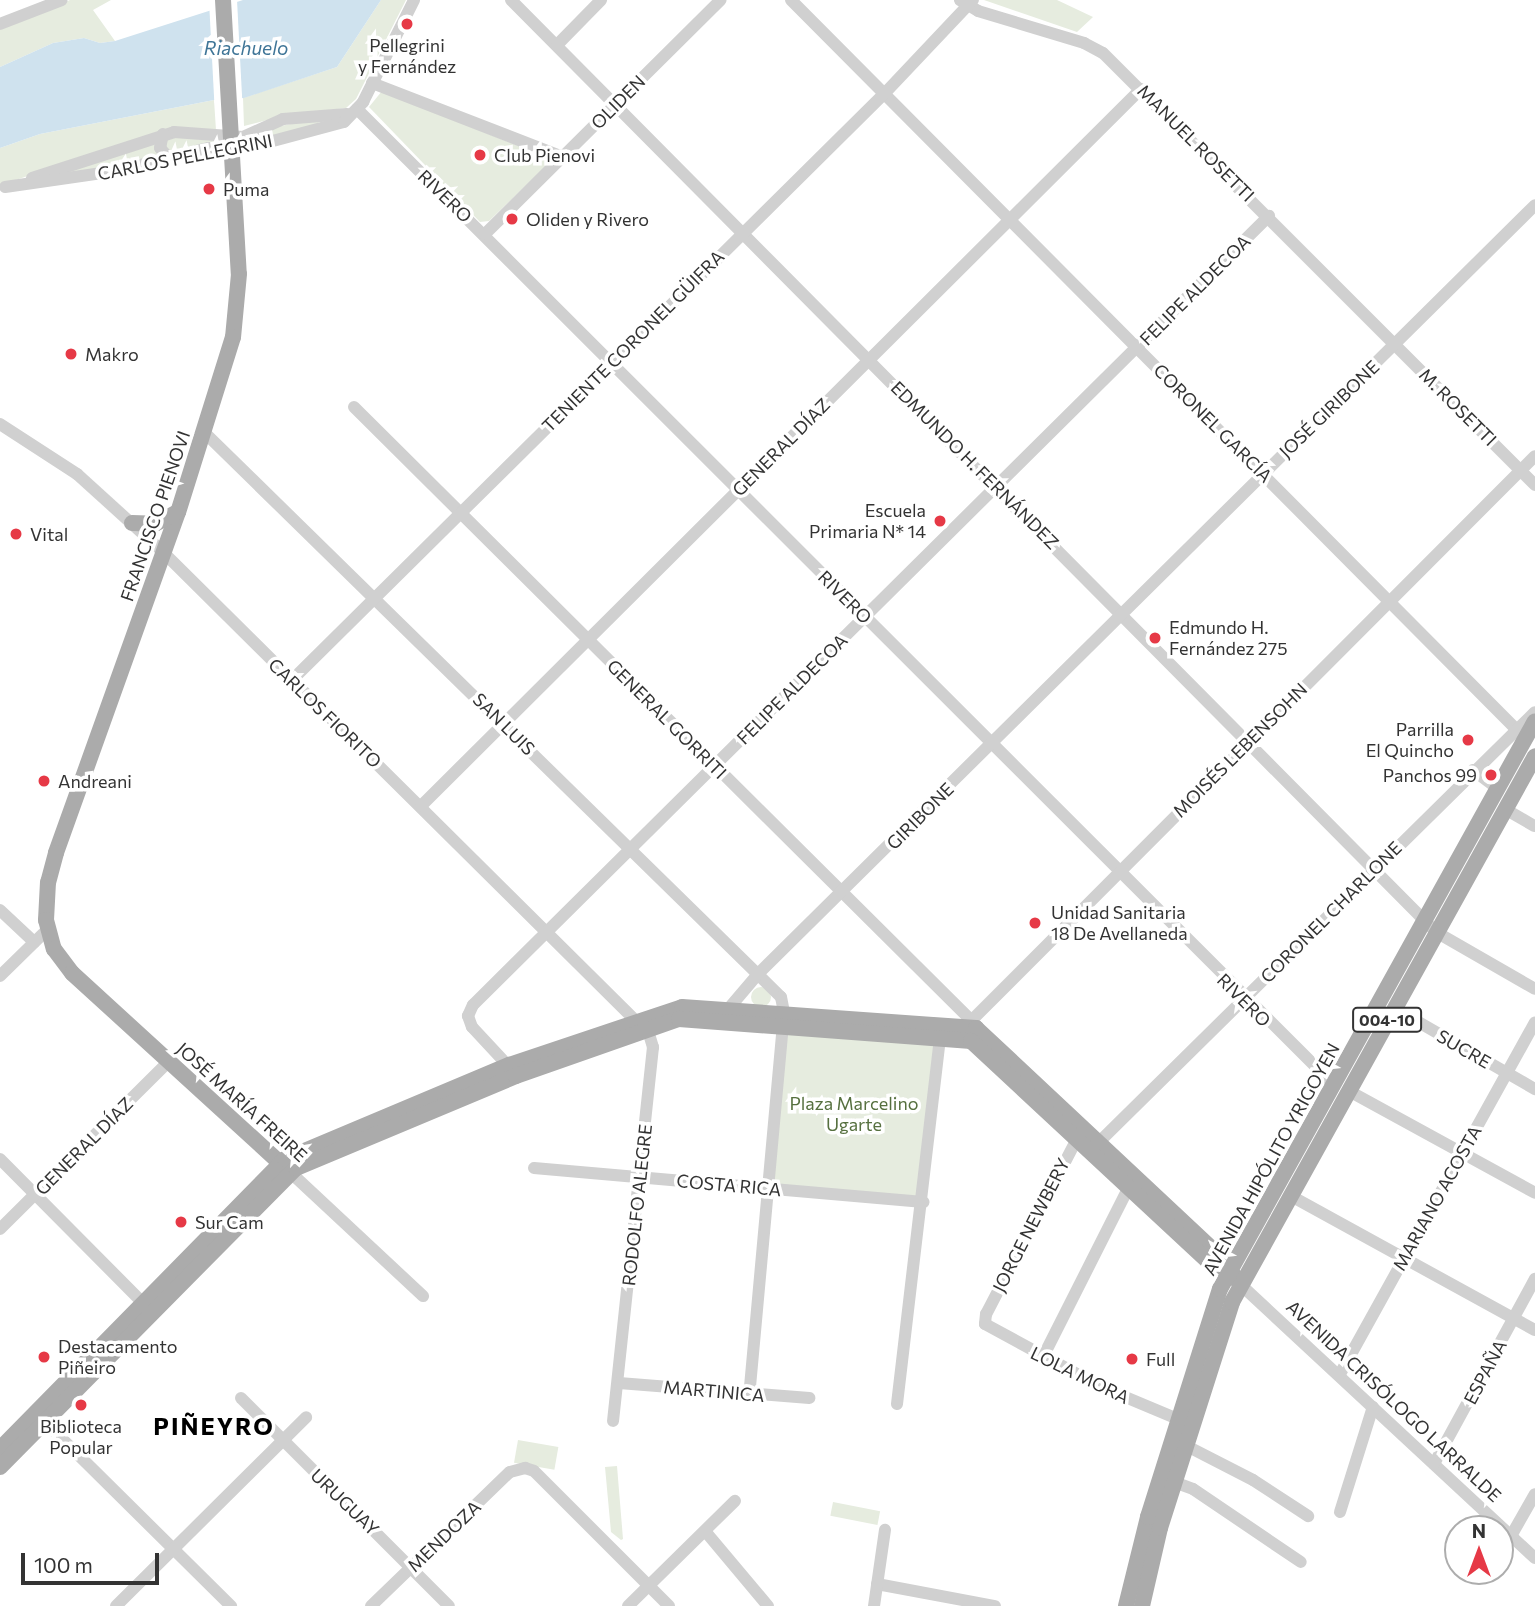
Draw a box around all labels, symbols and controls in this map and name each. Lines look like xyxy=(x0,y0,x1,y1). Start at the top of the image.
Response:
marker: Pellegrini y Fernández xyxy=(399,16,415,32)
place label: Pellegrini y Fernández xyxy=(358,35,456,78)
water label: Riachuelo xyxy=(204,37,288,59)
street label: OLIDEN xyxy=(586,70,650,134)
street label: MANUEL ROSETTI xyxy=(1133,80,1259,206)
street label: CARLOS PELLEGRINI xyxy=(96,129,274,185)
place label: Club Pienovi xyxy=(494,144,595,166)
marker: Club Pienovi xyxy=(472,147,488,163)
street label: RIVERO xyxy=(414,165,476,227)
place label: Puma xyxy=(223,178,269,200)
marker: Puma xyxy=(201,181,217,197)
place label: Oliden y Rivero xyxy=(526,208,649,230)
marker: Oliden y Rivero xyxy=(504,211,520,227)
street label: FELIPE ALDECOA xyxy=(1135,230,1255,350)
street label: TENIENTE CORONEL GÜIFRA xyxy=(538,246,728,436)
place label: Makro xyxy=(85,343,139,365)
marker: Makro xyxy=(63,346,79,362)
street label: JOSÉ GIRIBONE xyxy=(1275,356,1383,462)
street label: CORONEL GARCÍA xyxy=(1149,359,1277,487)
street label: M. ROSETTI xyxy=(1415,364,1501,450)
street label: EDMUNDO H. FERNÁNDEZ xyxy=(887,377,1063,553)
street label: GENERAL DÍAZ xyxy=(728,394,834,500)
street label: FRANCISCO PIENOVI xyxy=(116,428,194,604)
place label: Escuela Primaria N* 14 xyxy=(809,500,926,542)
marker: Escuela Primaria N* 14 xyxy=(932,513,948,529)
place label: Vital xyxy=(30,523,68,545)
marker: Vital xyxy=(8,526,24,542)
street label: RIVERO xyxy=(814,566,876,628)
place label: Edmundo H. Fernández 275 xyxy=(1169,617,1288,660)
street label: FELIPE ALDECOA xyxy=(732,629,852,749)
marker: Edmundo H. Fernández 275 xyxy=(1147,630,1163,646)
street label: CARLOS FIORITO xyxy=(264,654,386,772)
street label: GENERAL GORRITI xyxy=(603,655,731,783)
street label: MOISÉS LEBENSOHN xyxy=(1168,678,1312,822)
street label: SAN LUIS xyxy=(468,688,540,760)
place label: Parrilla El Quincho xyxy=(1366,719,1454,762)
marker: Parrilla El Quincho xyxy=(1460,732,1476,748)
place label: Panchos 99 xyxy=(1383,764,1477,786)
marker: Panchos 99 xyxy=(1483,767,1499,783)
place label: Andreani xyxy=(58,770,132,792)
marker: Andreani xyxy=(36,773,52,789)
street label: GIRIBONE xyxy=(882,778,958,854)
street label: CORONEL CHARLONE xyxy=(1256,837,1406,987)
place label: Unidad Sanitaria 18 De Avellaneda xyxy=(1051,902,1188,944)
marker: Unidad Sanitaria 18 De Avellaneda xyxy=(1025,913,1045,933)
street label: RIVERO xyxy=(1213,969,1275,1031)
road number: 004-10 xyxy=(1352,1008,1422,1032)
street label: SUCRE xyxy=(1433,1025,1495,1073)
street label: JOSÉ MARÍA FREIRE xyxy=(172,1038,312,1166)
street label: AVENIDA HIPÓLITO YRIGOYEN xyxy=(1198,1039,1344,1279)
street label: GENERAL DÍAZ xyxy=(31,1093,137,1199)
park label: Plaza Marcelino Ugarte xyxy=(789,1093,919,1136)
street label: MARIANO ACOSTA xyxy=(1388,1122,1486,1274)
street label: RODOLFO ALEGRE xyxy=(618,1123,656,1287)
street label: JORGE NEWBERY xyxy=(988,1154,1074,1296)
street label: COSTA RICA xyxy=(676,1170,782,1200)
place label: Sur Cam xyxy=(195,1211,264,1233)
marker: Sur Cam xyxy=(173,1214,189,1230)
street label: AVENIDA CRISÓLOGO LARRALDE xyxy=(1282,1296,1506,1506)
place label: Destacamento Piñeiro xyxy=(58,1336,178,1378)
street label: ESPAÑA xyxy=(1459,1336,1511,1408)
street label: LOLA MORA xyxy=(1027,1342,1133,1408)
place label: Full xyxy=(1146,1348,1175,1370)
marker: Destacamento Piñeiro xyxy=(36,1349,52,1365)
marker: Full xyxy=(1124,1351,1140,1367)
street label: MARTINICA xyxy=(663,1376,765,1406)
marker: Biblioteca Popular xyxy=(73,1397,89,1413)
district label: PIÑEYRO xyxy=(154,1412,274,1440)
place label: Biblioteca Popular xyxy=(40,1416,122,1458)
street label: URUGUAY xyxy=(306,1464,384,1540)
street label: MENDOZA xyxy=(403,1496,485,1576)
north arrow xyxy=(1444,1515,1514,1585)
text: N xyxy=(1472,1519,1486,1542)
scale bar xyxy=(24,1540,163,1584)
text: 100 m xyxy=(34,1552,93,1577)

